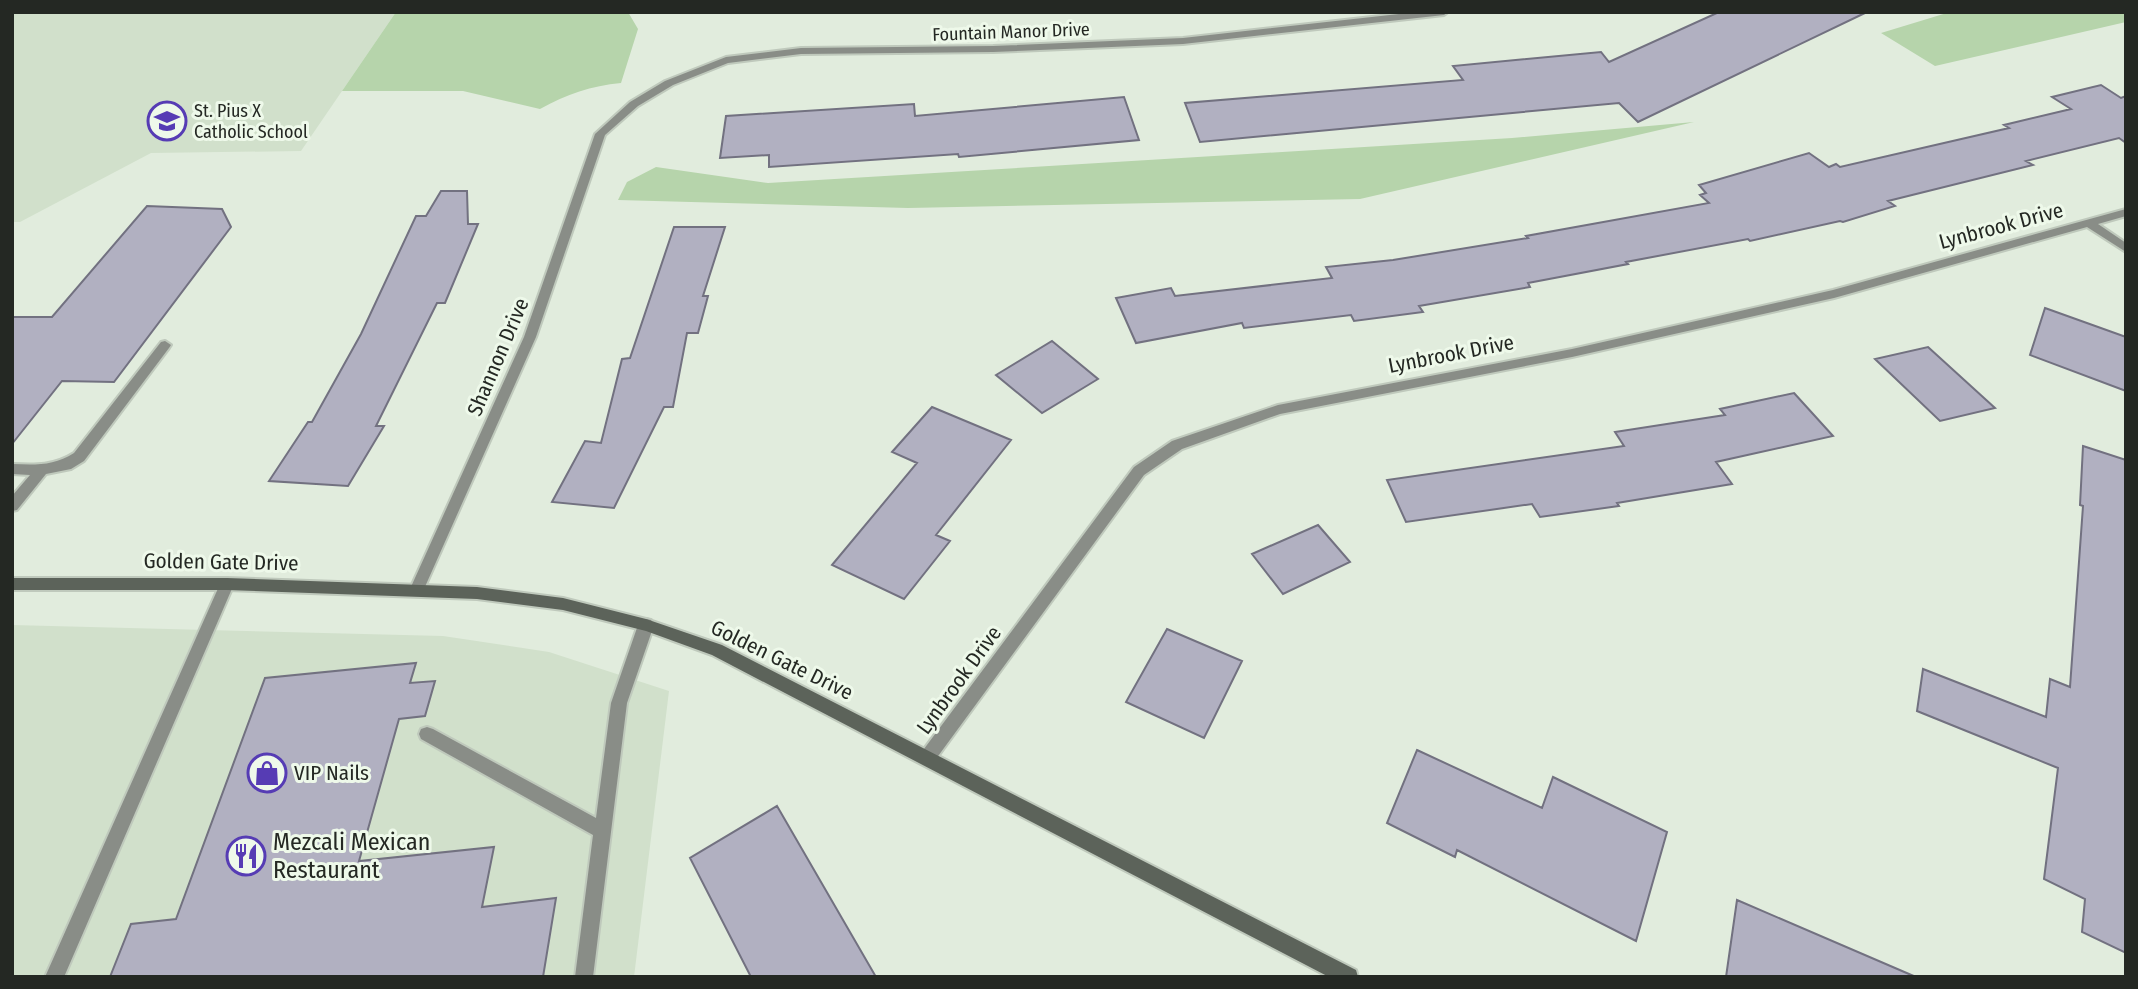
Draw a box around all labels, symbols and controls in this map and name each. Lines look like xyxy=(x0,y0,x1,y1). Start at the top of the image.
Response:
street label: Fountain Manor Drive xyxy=(932,18,1090,46)
school or university icon: St. Pius X Catholic School xyxy=(146,100,188,142)
place label: St. Pius X Catholic School xyxy=(194,100,308,143)
street label: Lynbrook Drive xyxy=(1936,197,2066,255)
street label: Shannon Drive xyxy=(462,294,534,420)
street label: Lynbrook Drive xyxy=(1386,329,1516,379)
street label: Golden Gate Drive xyxy=(143,548,299,576)
street label: Golden Gate Drive xyxy=(707,614,857,706)
street label: Lynbrook Drive xyxy=(911,621,1007,739)
shop icon: VIP Nails xyxy=(246,752,288,794)
place label: VIP Nails xyxy=(294,760,369,786)
place label: Mezcali Mexican Restaurant xyxy=(273,828,430,884)
restaurant icon: Mezcali Mexican Restaurant xyxy=(225,835,267,877)

